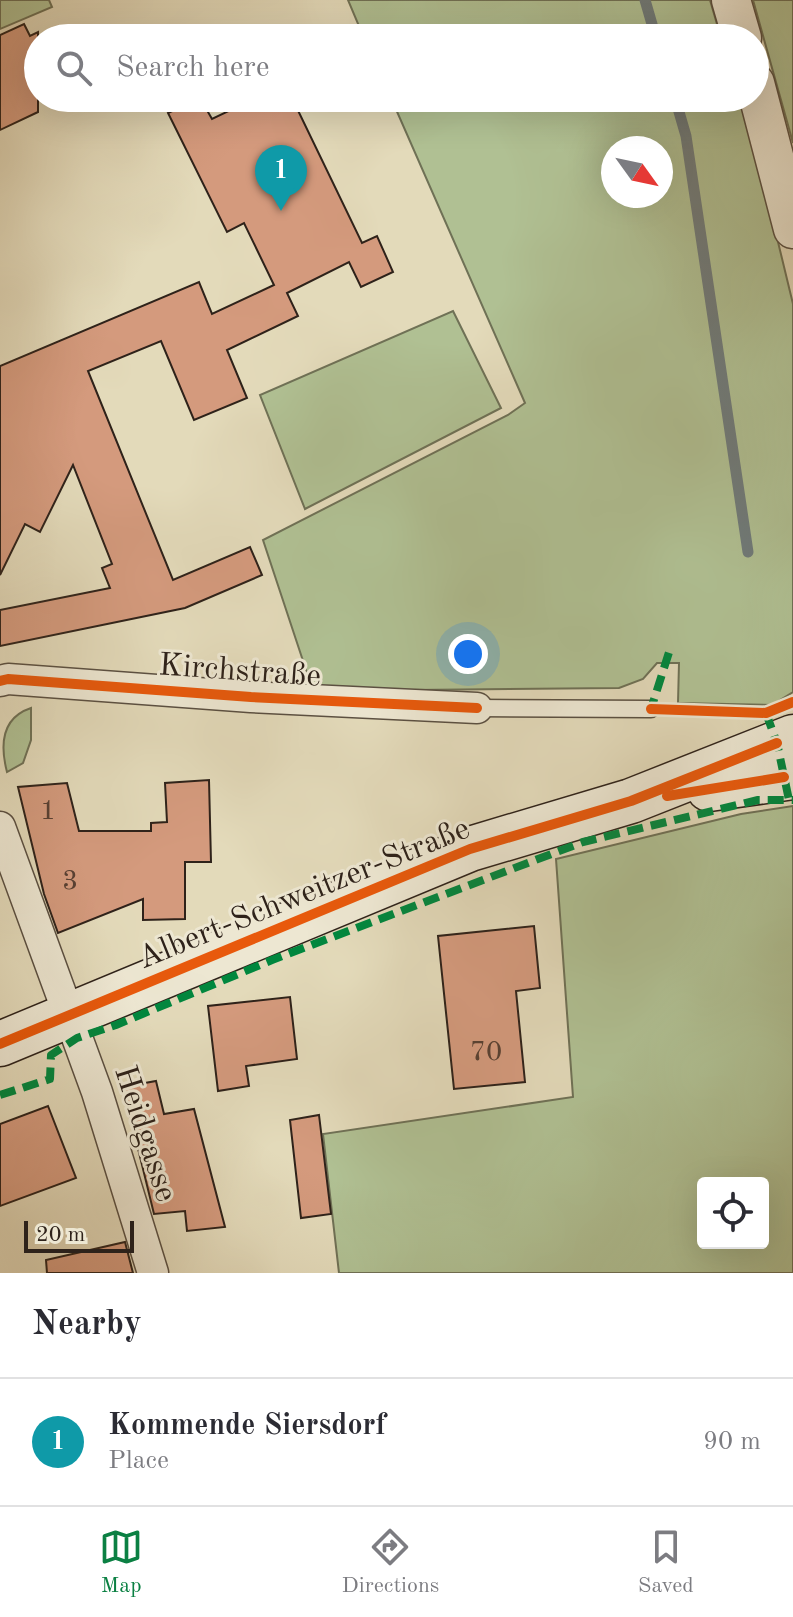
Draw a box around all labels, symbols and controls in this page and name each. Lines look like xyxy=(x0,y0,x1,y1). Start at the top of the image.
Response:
search box xyxy=(24,24,769,112)
icon: search xyxy=(52,46,96,90)
text: Search here xyxy=(116,53,270,83)
north arrow xyxy=(601,136,673,208)
pin: 1 xyxy=(255,145,307,211)
your location xyxy=(448,634,488,674)
street label: Kirchstraße xyxy=(157,650,322,694)
house number: 1 xyxy=(40,798,56,826)
street label: Albert-Schweitzer-Straße xyxy=(134,814,475,976)
house number: 3 xyxy=(62,868,78,896)
house number: 70 xyxy=(470,1039,502,1067)
street label: Heidgasse xyxy=(107,1062,181,1206)
map controls xyxy=(697,1177,769,1249)
button: locate xyxy=(697,1177,769,1249)
scale bar xyxy=(24,1217,134,1253)
text: 20 m xyxy=(36,1224,85,1246)
text: Nearby xyxy=(32,1308,142,1342)
text: Kommende Siersdorf xyxy=(108,1411,386,1441)
text: 1 xyxy=(50,1429,66,1455)
text: 90 m xyxy=(703,1429,761,1455)
text: Place xyxy=(108,1448,169,1474)
tab: Map xyxy=(99,1525,143,1600)
tab: Directions xyxy=(342,1525,439,1600)
tab: Saved xyxy=(638,1525,694,1600)

